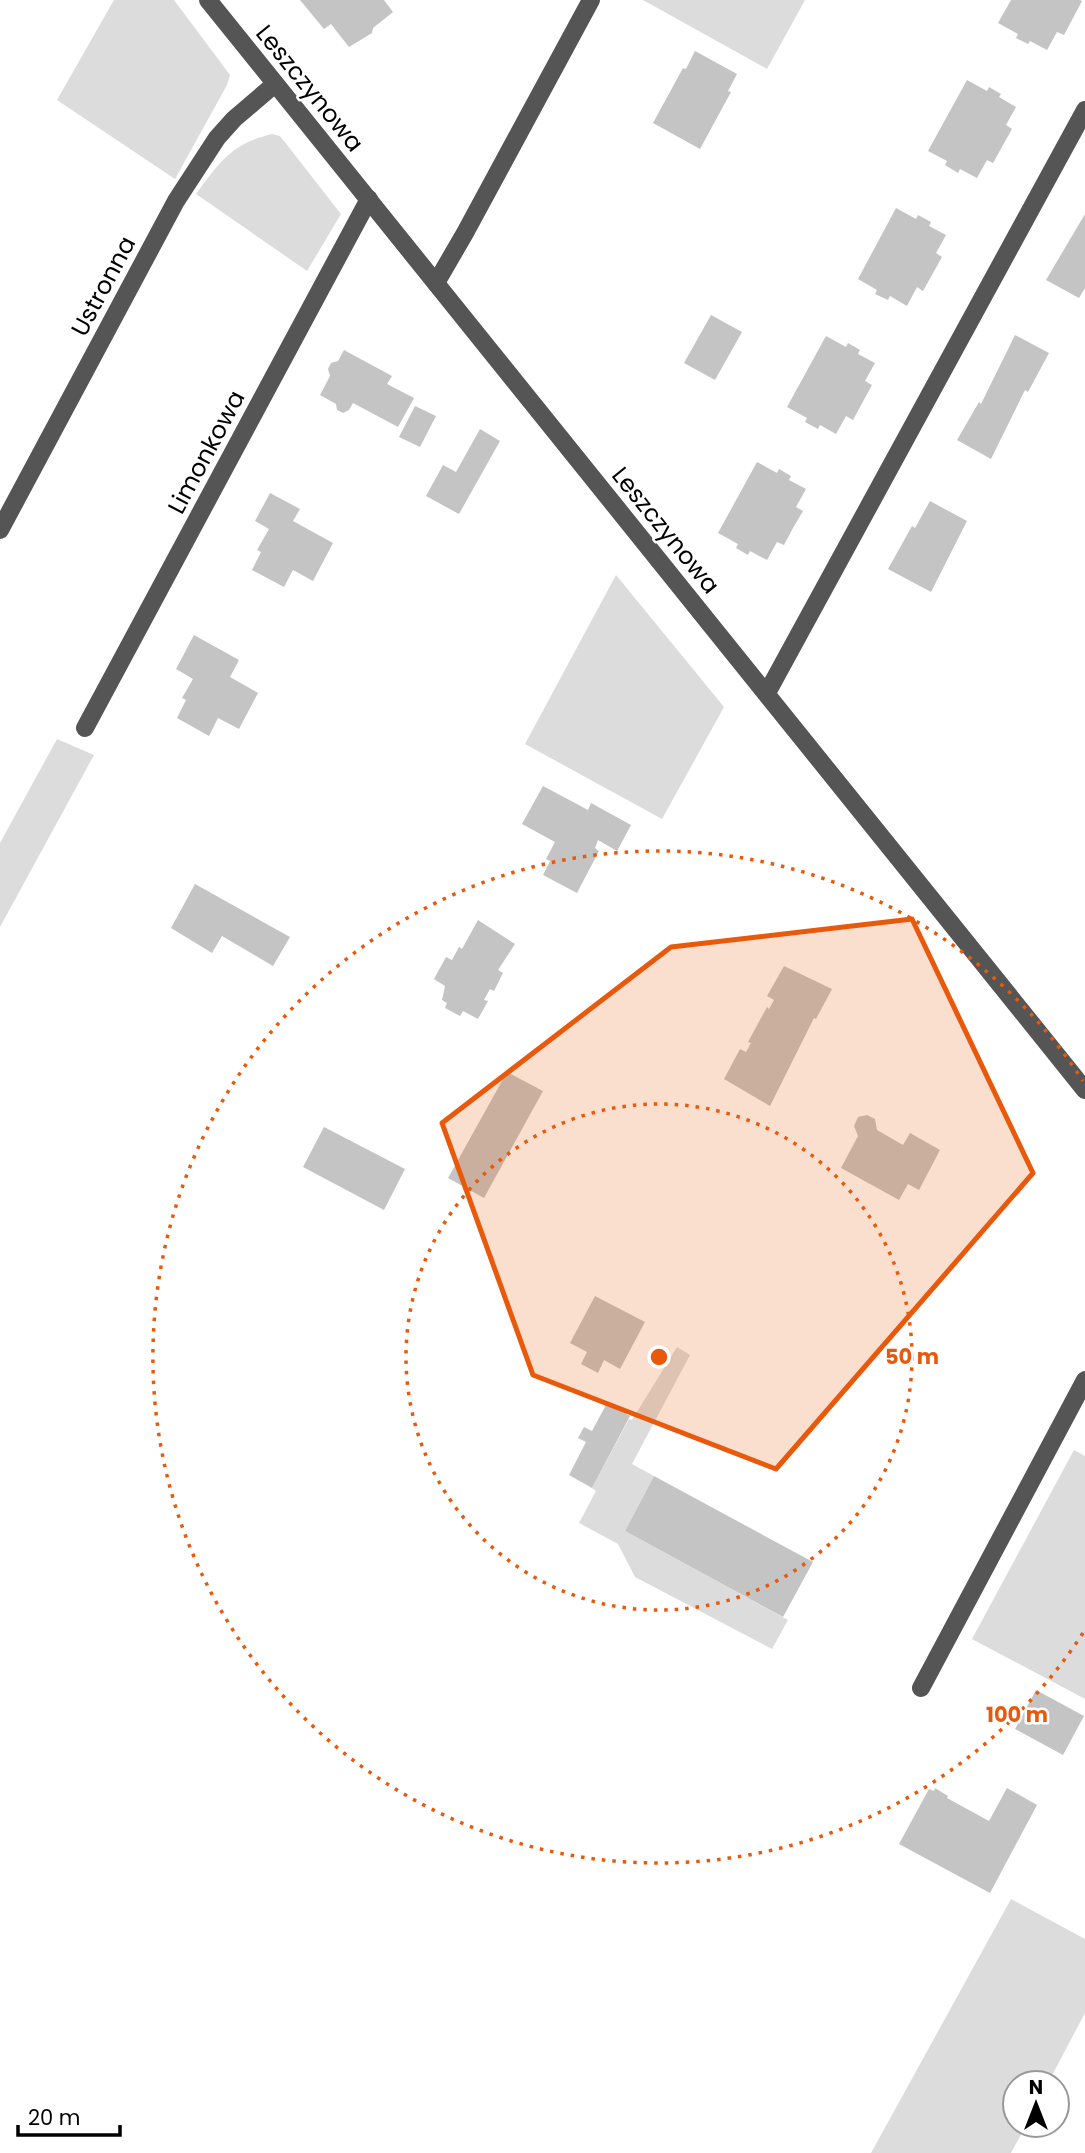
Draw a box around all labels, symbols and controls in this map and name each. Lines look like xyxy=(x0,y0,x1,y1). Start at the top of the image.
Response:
street label: Leszczynowa xyxy=(249,18,371,158)
street label: Ustronna xyxy=(63,230,143,342)
street label: Limonkowa xyxy=(160,385,252,519)
street label: Leszczynowa xyxy=(605,460,727,600)
text: 50 m xyxy=(885,1342,939,1371)
centre of rings xyxy=(647,1345,671,1369)
text: 100 m xyxy=(986,1700,1048,1729)
north arrow xyxy=(1001,2069,1071,2139)
text: N xyxy=(1029,2074,1043,2101)
scale bar xyxy=(18,2094,119,2138)
text: 20 m xyxy=(28,2103,81,2132)

